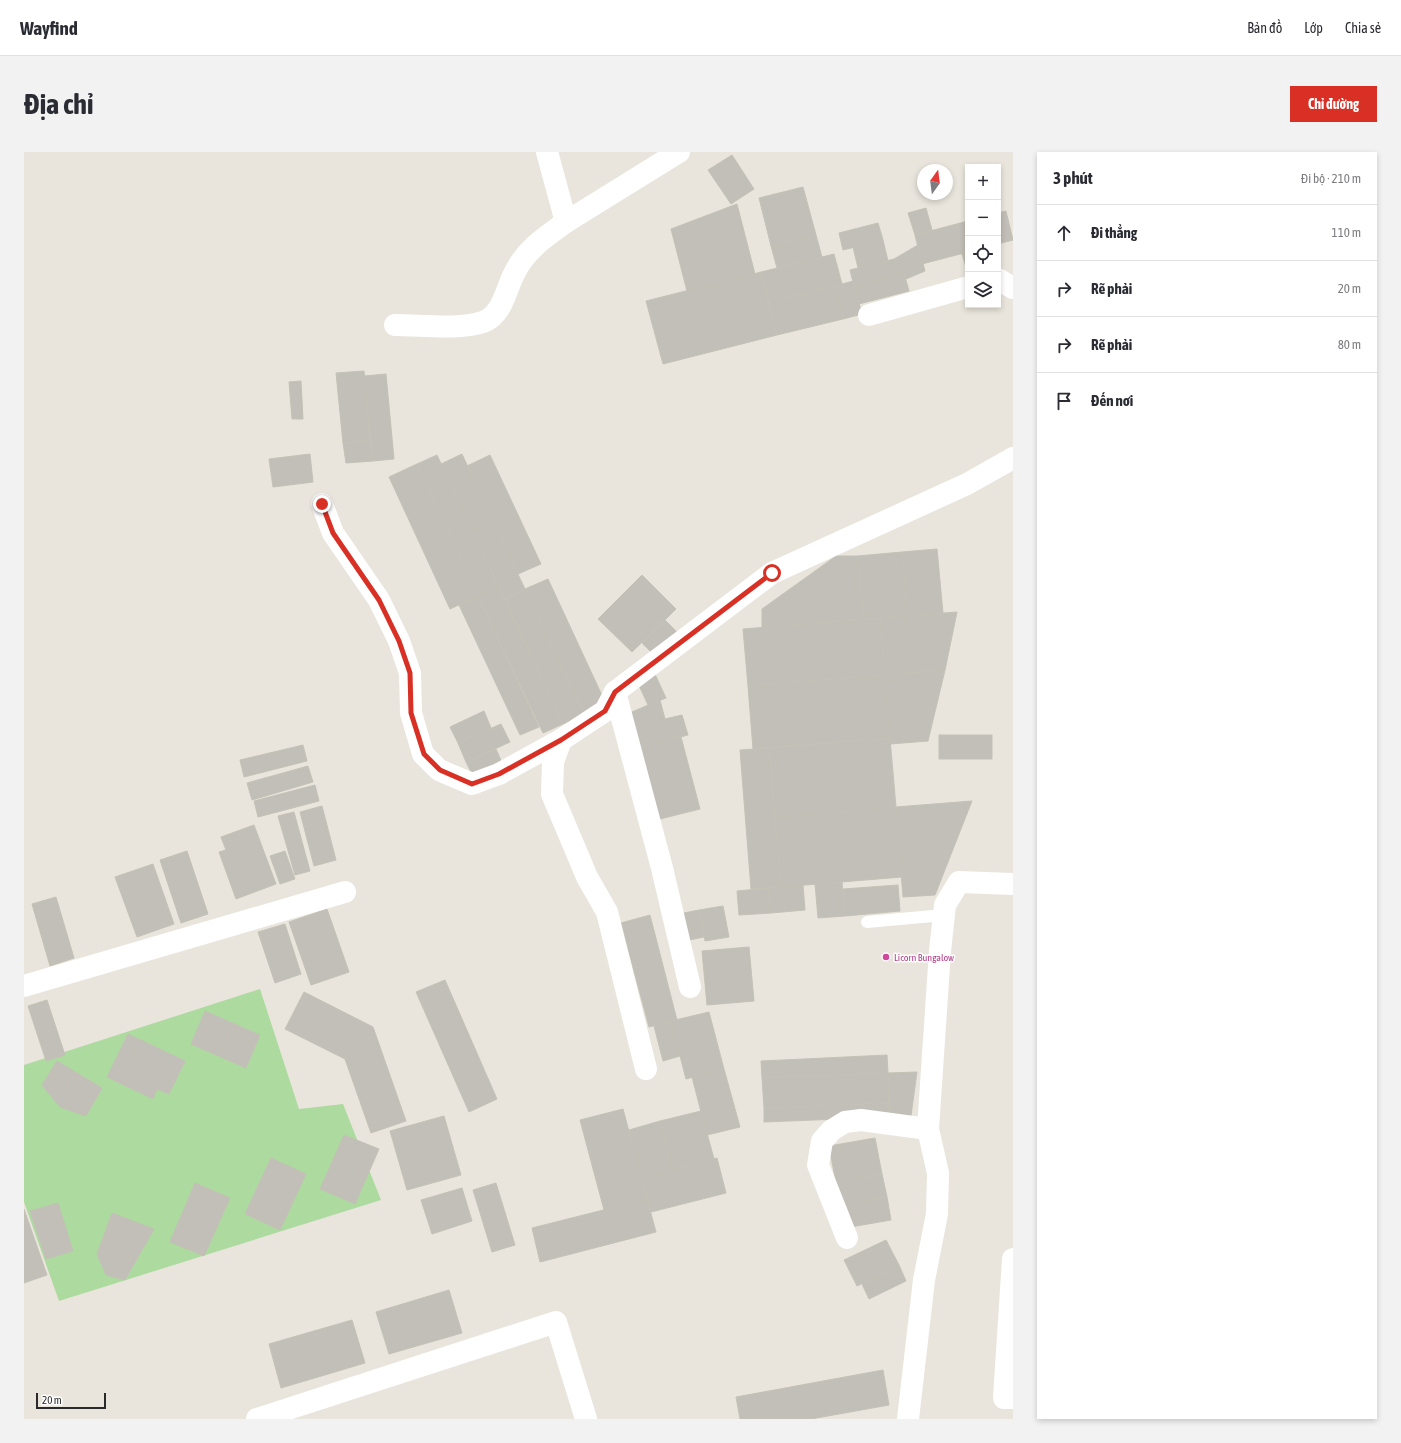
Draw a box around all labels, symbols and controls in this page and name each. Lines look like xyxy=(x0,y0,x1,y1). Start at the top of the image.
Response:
text: Wayfind xyxy=(20,17,78,39)
text: Bản đồ xyxy=(1247,20,1282,36)
text: Lớp xyxy=(1304,20,1323,36)
text: Chia sẻ xyxy=(1345,20,1381,36)
button: Chỉ đường xyxy=(1290,86,1377,122)
text: Địa chỉ xyxy=(24,88,93,120)
north arrow xyxy=(917,164,953,200)
map controls xyxy=(965,164,1001,308)
button: + xyxy=(965,164,1001,200)
text: 3 phút xyxy=(1053,168,1093,188)
text: Đi bộ · 210 m xyxy=(1301,171,1361,186)
button: − xyxy=(965,200,1001,236)
icon: ahead xyxy=(1053,222,1075,244)
text: Đi thẳng xyxy=(1091,224,1137,241)
text: 110 m xyxy=(1332,225,1361,240)
button: locate xyxy=(965,236,1001,272)
button: layers xyxy=(965,272,1001,308)
icon: right xyxy=(1053,278,1075,300)
text: Rẽ phải xyxy=(1091,280,1132,297)
text: 20 m xyxy=(1338,281,1361,296)
icon: right xyxy=(1053,334,1075,356)
text: Rẽ phải xyxy=(1091,336,1132,353)
text: 80 m xyxy=(1338,337,1361,352)
icon: arrive xyxy=(1053,390,1075,412)
text: Đến nơi xyxy=(1091,392,1133,409)
route end xyxy=(313,495,331,513)
route start xyxy=(763,564,781,582)
marker: Licorn Bungalow xyxy=(881,952,891,962)
place label: Licorn Bungalow xyxy=(894,952,954,963)
scale bar xyxy=(36,1391,106,1410)
text: 20 m xyxy=(42,1394,62,1406)

